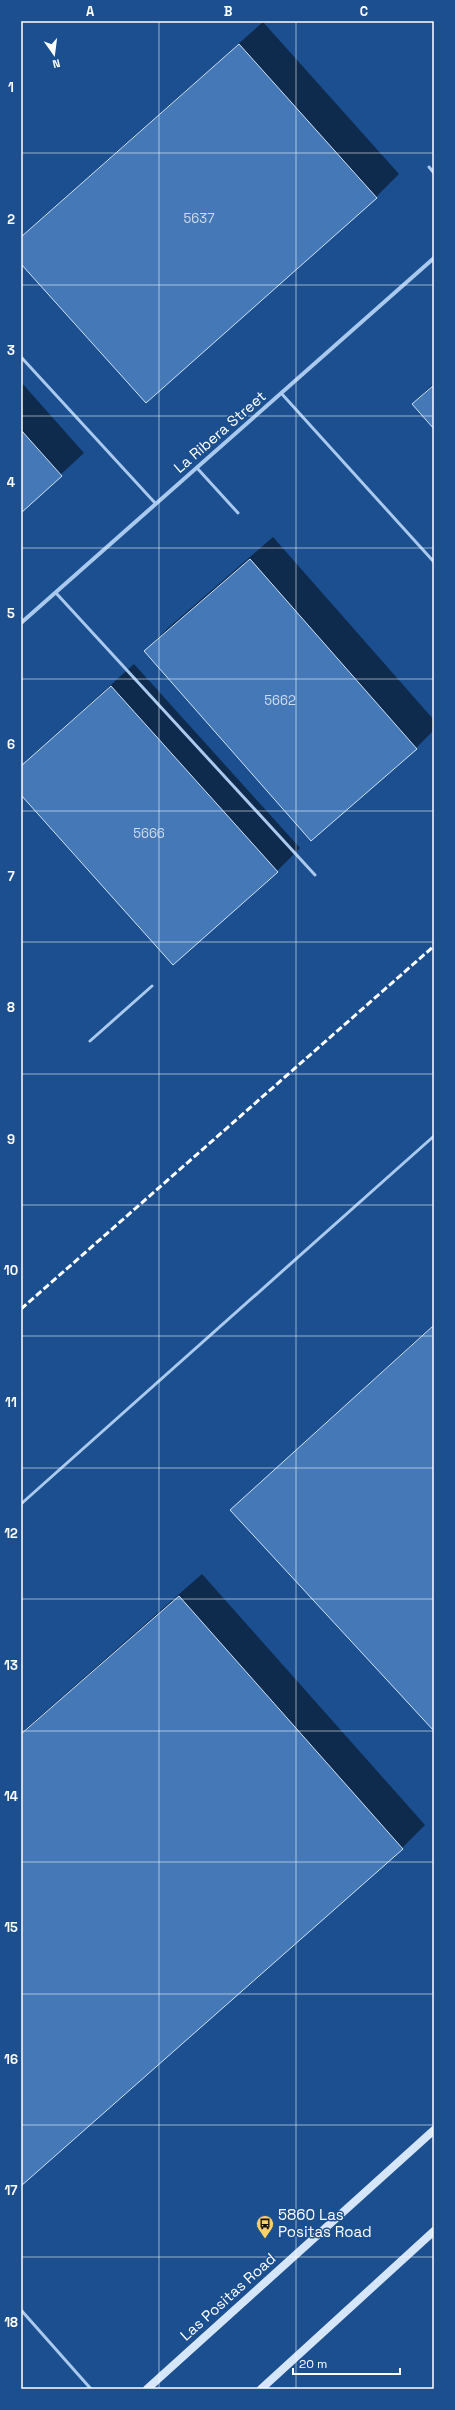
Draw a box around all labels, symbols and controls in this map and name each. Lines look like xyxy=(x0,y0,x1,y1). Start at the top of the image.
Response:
text: A xyxy=(86,3,95,20)
text: B xyxy=(224,3,233,20)
text: C xyxy=(360,3,368,20)
north arrow xyxy=(34,34,74,74)
text: N xyxy=(51,56,62,71)
text: 1 xyxy=(8,79,14,96)
house number: 5637 xyxy=(184,210,214,227)
text: 2 xyxy=(7,211,15,228)
text: 3 xyxy=(7,342,15,359)
street label: La Ribera Street xyxy=(170,386,270,477)
text: 4 xyxy=(7,474,15,491)
text: 5 xyxy=(7,605,15,622)
house number: 5662 xyxy=(264,692,296,709)
text: 6 xyxy=(7,736,15,753)
house number: 5666 xyxy=(133,825,165,842)
text: 7 xyxy=(7,868,15,885)
text: 8 xyxy=(7,999,15,1016)
text: 9 xyxy=(7,1131,15,1148)
text: 10 xyxy=(4,1262,18,1279)
text: 11 xyxy=(5,1394,17,1411)
text: 12 xyxy=(4,1525,18,1542)
text: 13 xyxy=(4,1657,18,1674)
text: 14 xyxy=(4,1788,18,1805)
text: 15 xyxy=(4,1919,18,1936)
text: 16 xyxy=(4,2051,18,2068)
text: 17 xyxy=(4,2182,18,2199)
place label: 5860 Las Positas Road xyxy=(278,2205,372,2241)
bus stop icon: 5860 Las Positas Road xyxy=(255,2214,275,2239)
street label: Las Positas Road xyxy=(176,2249,279,2345)
text: 18 xyxy=(4,2314,18,2331)
scale bar xyxy=(293,2350,400,2376)
text: 20 m xyxy=(299,2356,327,2372)

